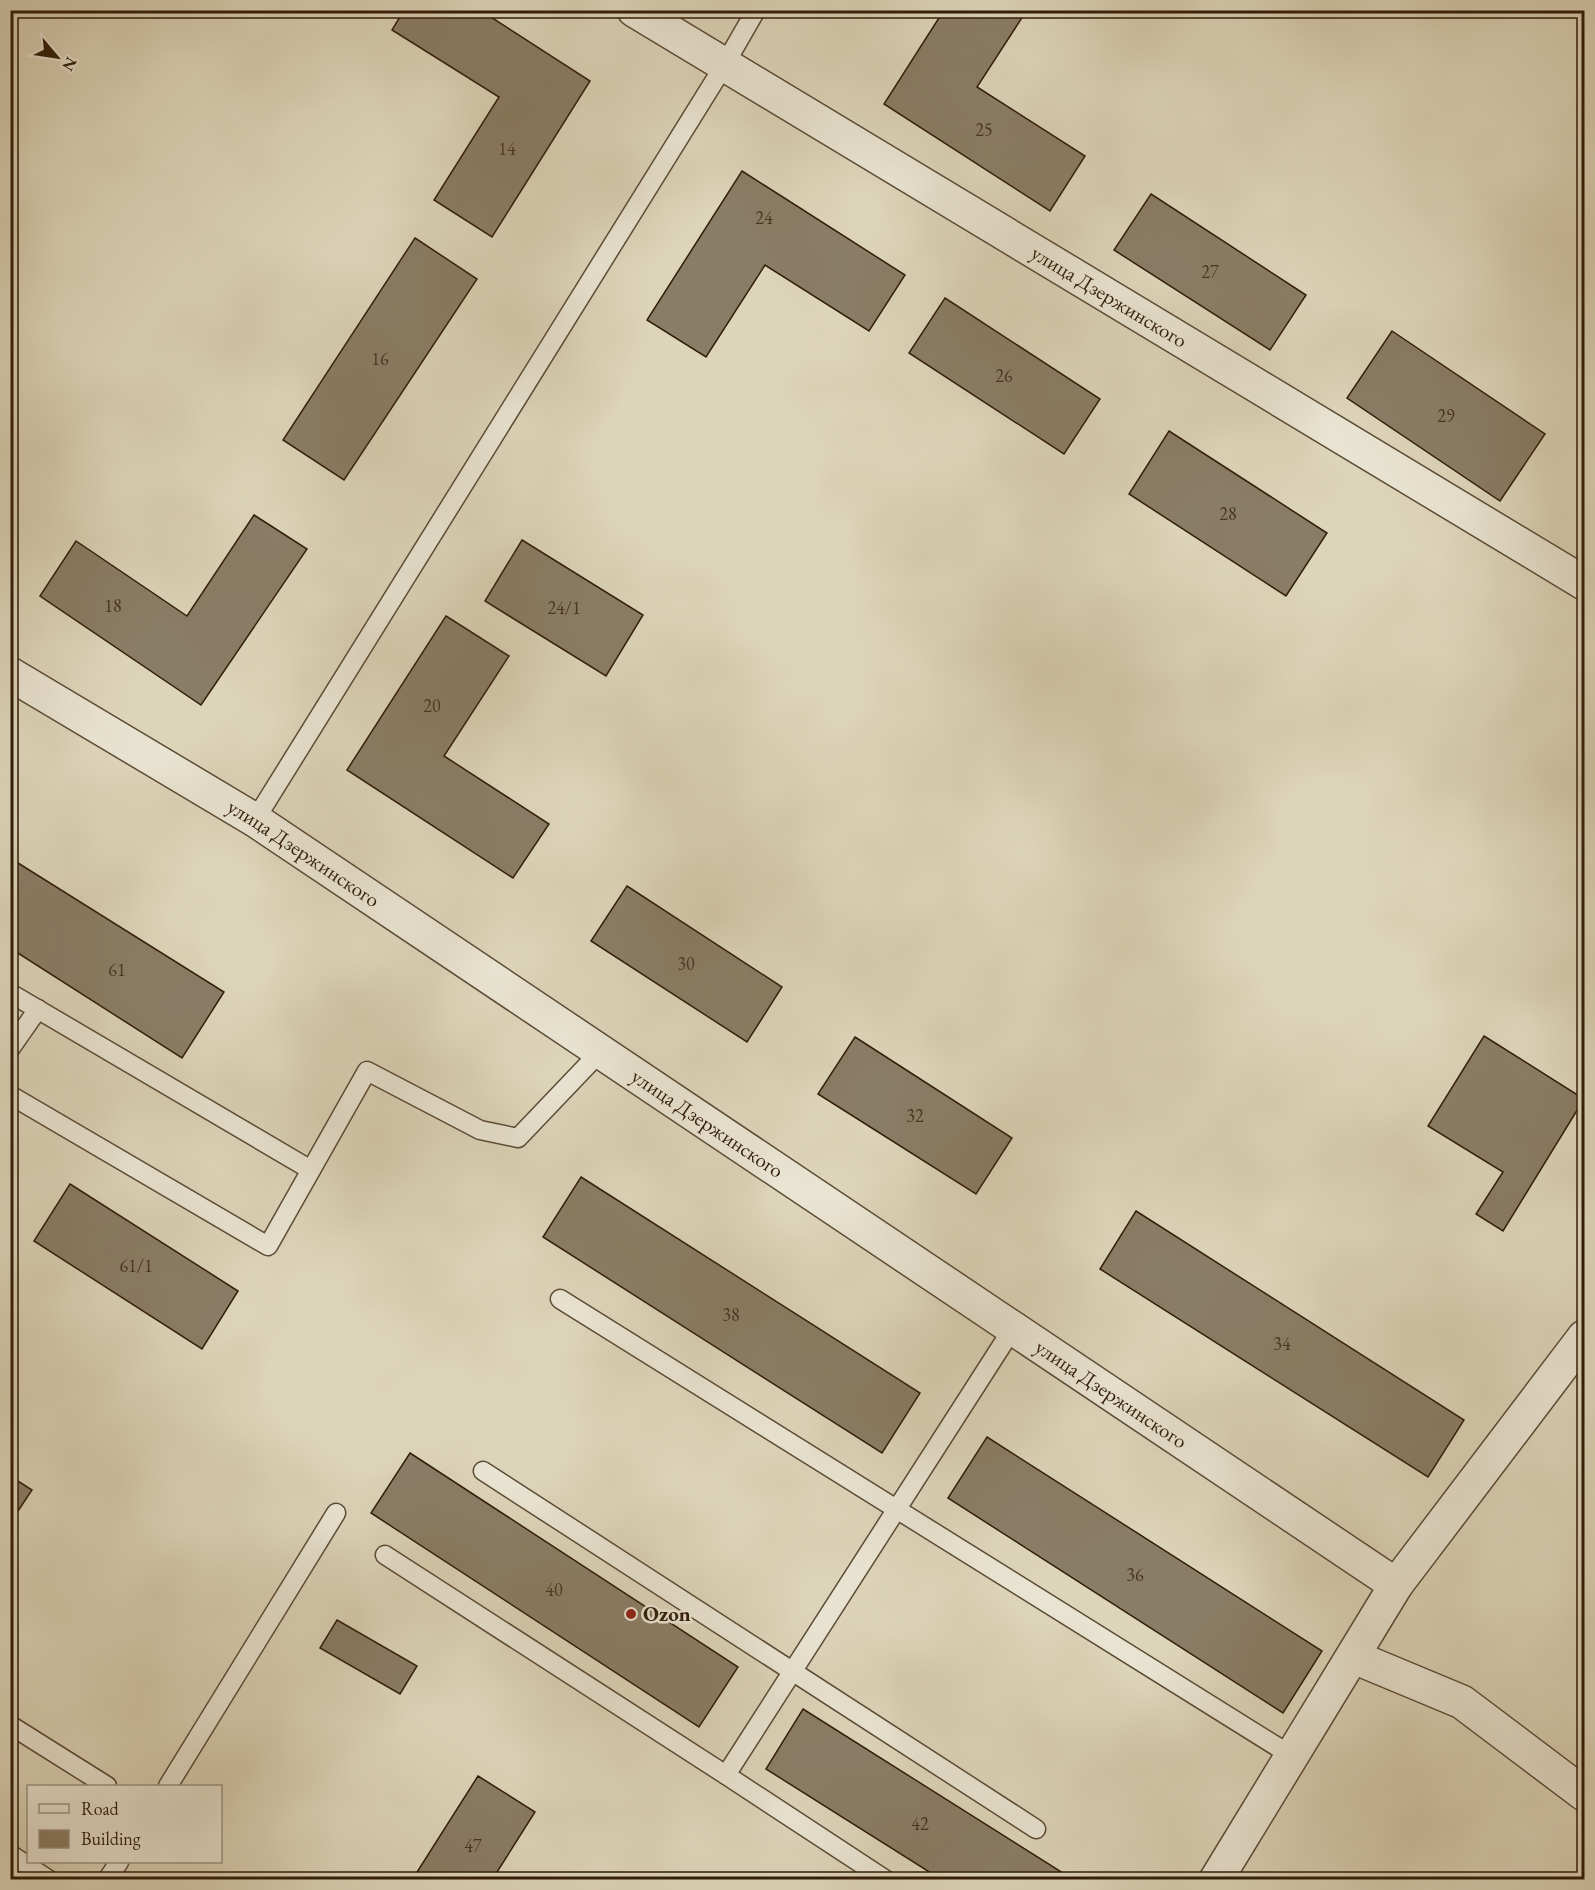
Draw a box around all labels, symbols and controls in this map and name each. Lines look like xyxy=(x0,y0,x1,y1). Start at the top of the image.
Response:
north arrow xyxy=(27,27,87,87)
text: N xyxy=(57,53,82,75)
house number: 25 xyxy=(975,118,993,141)
house number: 14 xyxy=(498,137,516,160)
house number: 24 xyxy=(755,206,773,229)
street label: улица Дзержинского xyxy=(1026,239,1193,354)
house number: 27 xyxy=(1201,260,1219,283)
house number: 16 xyxy=(371,347,389,370)
house number: 26 xyxy=(995,364,1013,387)
house number: 29 xyxy=(1437,404,1455,427)
house number: 28 xyxy=(1219,502,1237,525)
house number: 18 xyxy=(104,594,122,617)
house number: 24/1 xyxy=(547,596,581,619)
house number: 20 xyxy=(423,694,441,717)
street label: улица Дзержинского xyxy=(223,793,385,913)
house number: 30 xyxy=(677,952,695,975)
house number: 61 xyxy=(108,958,126,981)
street label: улица Дзержинского xyxy=(627,1062,789,1184)
house number: 32 xyxy=(906,1104,924,1127)
house number: 61/1 xyxy=(119,1254,153,1277)
house number: 38 xyxy=(722,1303,740,1326)
house number: 34 xyxy=(1273,1332,1291,1355)
street label: улица Дзержинского xyxy=(1030,1333,1193,1454)
house number: 36 xyxy=(1126,1563,1144,1586)
house number: 40 xyxy=(545,1578,563,1601)
place label: Ozon xyxy=(643,1600,691,1627)
marker: Ozon xyxy=(624,1607,638,1621)
legend xyxy=(27,1785,222,1863)
text: Road xyxy=(81,1797,120,1820)
house number: 42 xyxy=(911,1812,929,1835)
text: Building xyxy=(81,1827,141,1850)
house number: 47 xyxy=(464,1834,482,1857)

